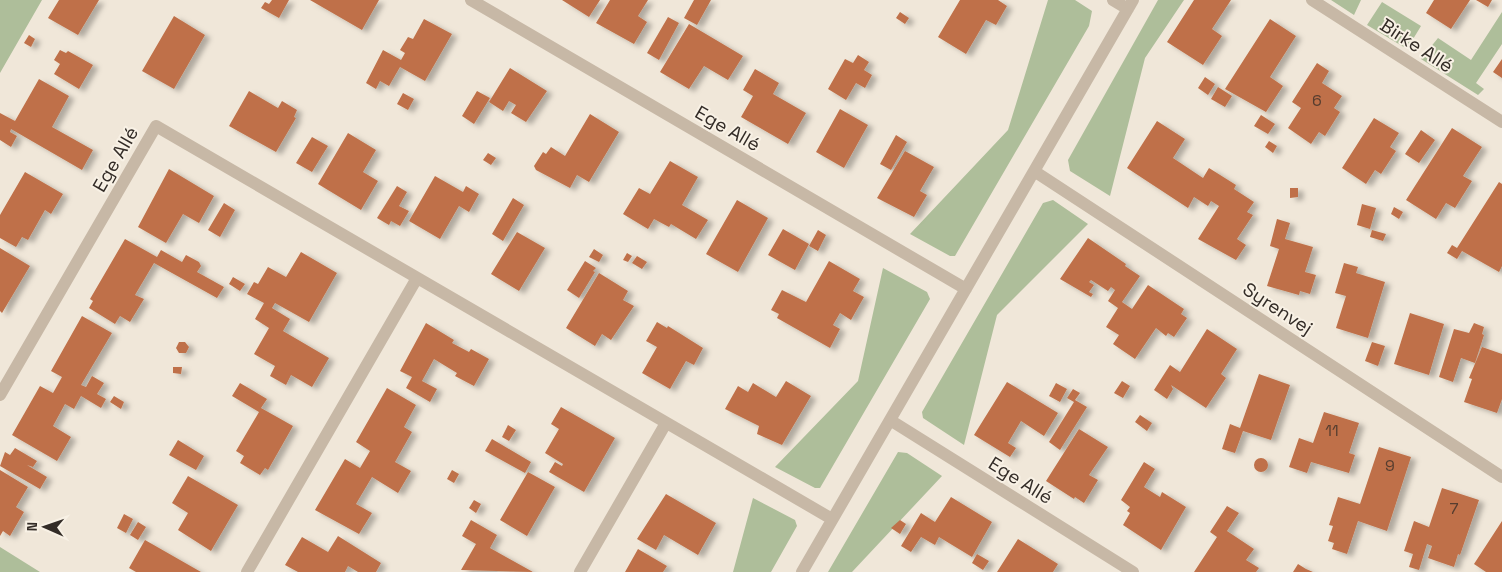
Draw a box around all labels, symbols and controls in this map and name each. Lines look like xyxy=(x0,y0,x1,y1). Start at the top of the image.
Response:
street label: Birke Allé xyxy=(1375,12,1458,78)
house number: 6 xyxy=(1312,90,1322,111)
street label: Ege Allé xyxy=(691,100,765,157)
street label: Ege Allé xyxy=(87,122,144,196)
street label: Syrenvej xyxy=(1238,277,1317,340)
house number: 11 xyxy=(1325,420,1339,441)
street label: Ege Allé xyxy=(984,451,1058,510)
house number: 9 xyxy=(1385,455,1395,476)
house number: 7 xyxy=(1449,498,1459,519)
north arrow xyxy=(20,502,70,552)
text: N xyxy=(23,522,41,532)

